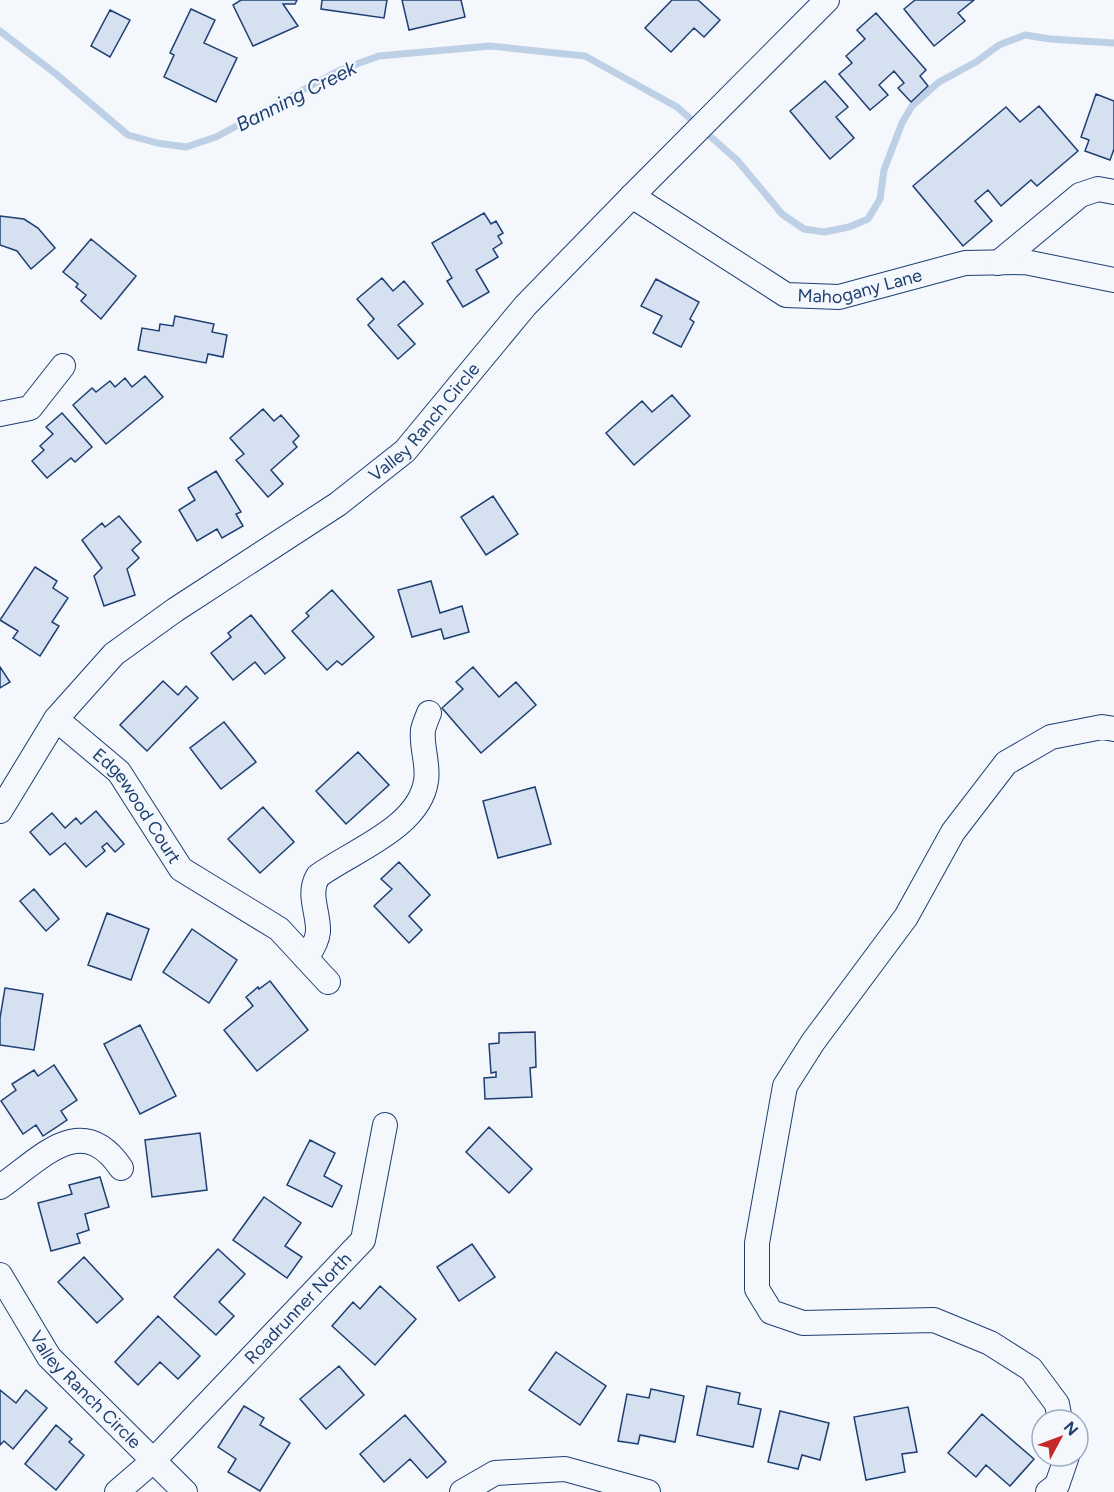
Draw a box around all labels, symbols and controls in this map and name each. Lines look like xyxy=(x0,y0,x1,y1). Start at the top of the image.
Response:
water label: Banning Creek xyxy=(232,55,361,137)
street label: Mahogany Lane xyxy=(797,264,924,308)
street label: Valley Ranch Circle xyxy=(365,358,484,486)
street label: Edgewood Court xyxy=(88,744,186,868)
street label: Roadrunner North xyxy=(240,1248,356,1369)
street label: Valley Ranch Circle xyxy=(25,1327,146,1453)
north arrow xyxy=(1030,1408,1090,1468)
text: N xyxy=(1060,1418,1082,1439)

